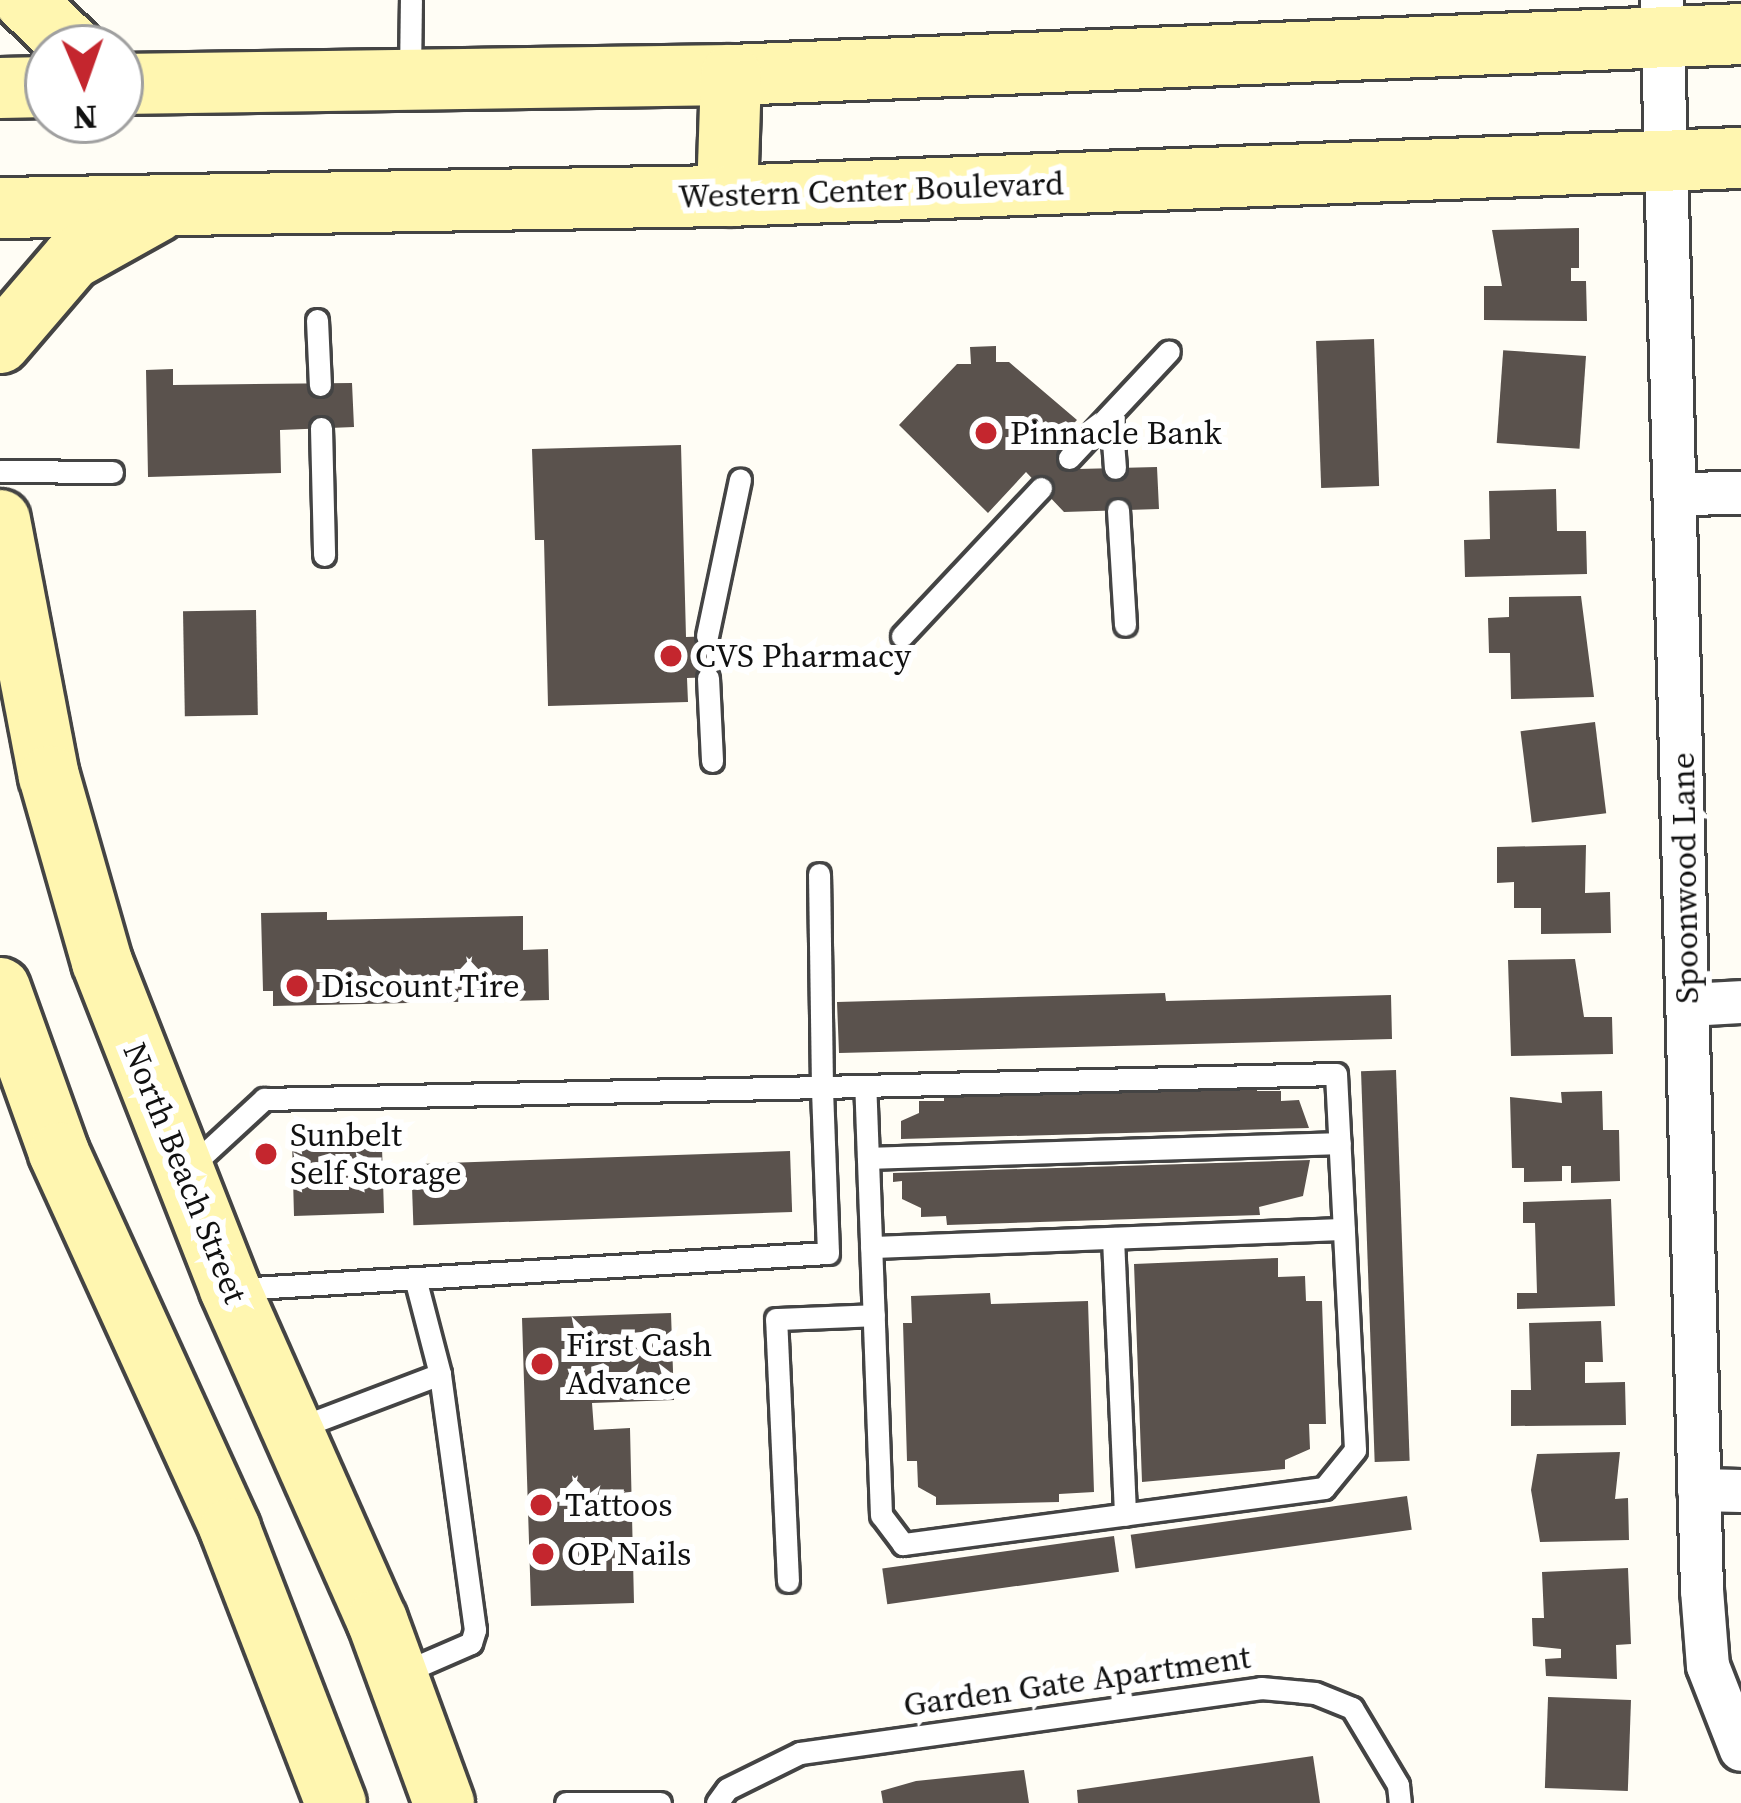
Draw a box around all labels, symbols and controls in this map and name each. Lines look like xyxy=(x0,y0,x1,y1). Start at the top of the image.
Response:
north arrow xyxy=(24,24,144,144)
text: N xyxy=(72,95,98,140)
street label: Western Center Boulevard xyxy=(678,163,1064,217)
place label: Pinnacle Bank xyxy=(1010,413,1222,453)
marker: Pinnacle Bank xyxy=(973,420,999,446)
place label: CVS Pharmacy xyxy=(695,636,911,676)
marker: CVS Pharmacy xyxy=(658,643,684,669)
street label: Spoonwood Lane xyxy=(1663,752,1707,1004)
place label: Discount Tire xyxy=(321,966,520,1006)
marker: Discount Tire xyxy=(284,973,310,999)
street label: North Beach Street xyxy=(115,1037,255,1309)
place label: Sunbelt Self Storage xyxy=(290,1115,462,1193)
marker: Sunbelt Self Storage xyxy=(253,1141,279,1167)
place label: First Cash Advance xyxy=(566,1325,712,1403)
marker: First Cash Advance xyxy=(529,1351,555,1377)
place label: Tattoos xyxy=(565,1485,673,1525)
marker: Tattoos xyxy=(528,1492,554,1518)
place label: OP Nails xyxy=(567,1534,691,1574)
marker: OP Nails xyxy=(530,1541,556,1567)
street label: Garden Gate Apartment xyxy=(901,1637,1253,1725)

